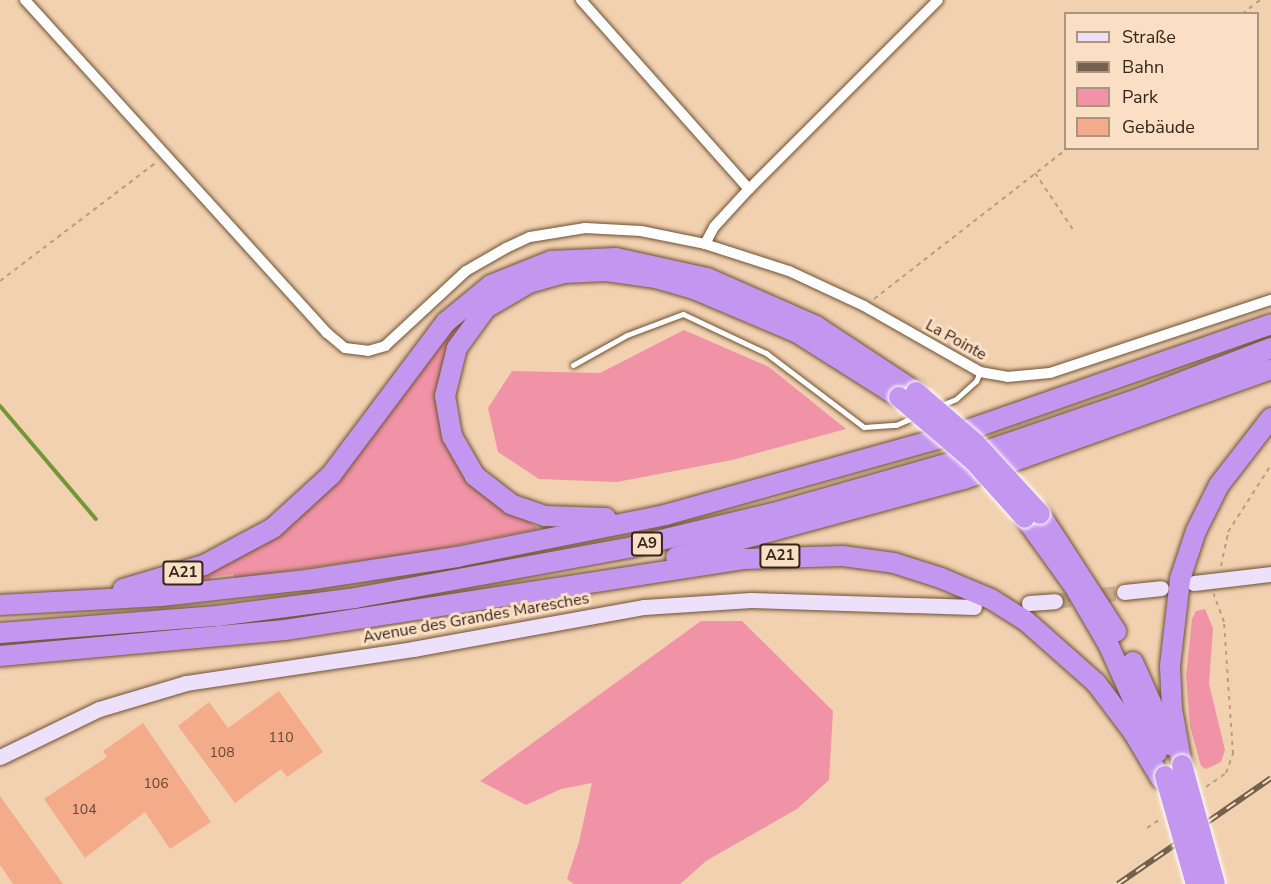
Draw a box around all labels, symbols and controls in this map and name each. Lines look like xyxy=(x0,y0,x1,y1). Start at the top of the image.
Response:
legend xyxy=(1064,12,1259,150)
text: Straße xyxy=(1122,25,1176,49)
text: Bahn xyxy=(1122,55,1164,79)
text: Park xyxy=(1122,85,1158,109)
text: Gebäude xyxy=(1122,115,1195,139)
street label: La Pointe xyxy=(922,315,990,365)
road number: A9 xyxy=(630,532,664,556)
road number: A21 xyxy=(759,544,801,568)
road number: A21 xyxy=(162,561,204,585)
street label: Avenue des Grandes Maresches xyxy=(361,589,591,647)
house number: 110 xyxy=(268,730,294,746)
house number: 108 xyxy=(209,745,235,761)
house number: 106 xyxy=(143,776,169,792)
house number: 104 xyxy=(71,802,97,818)

